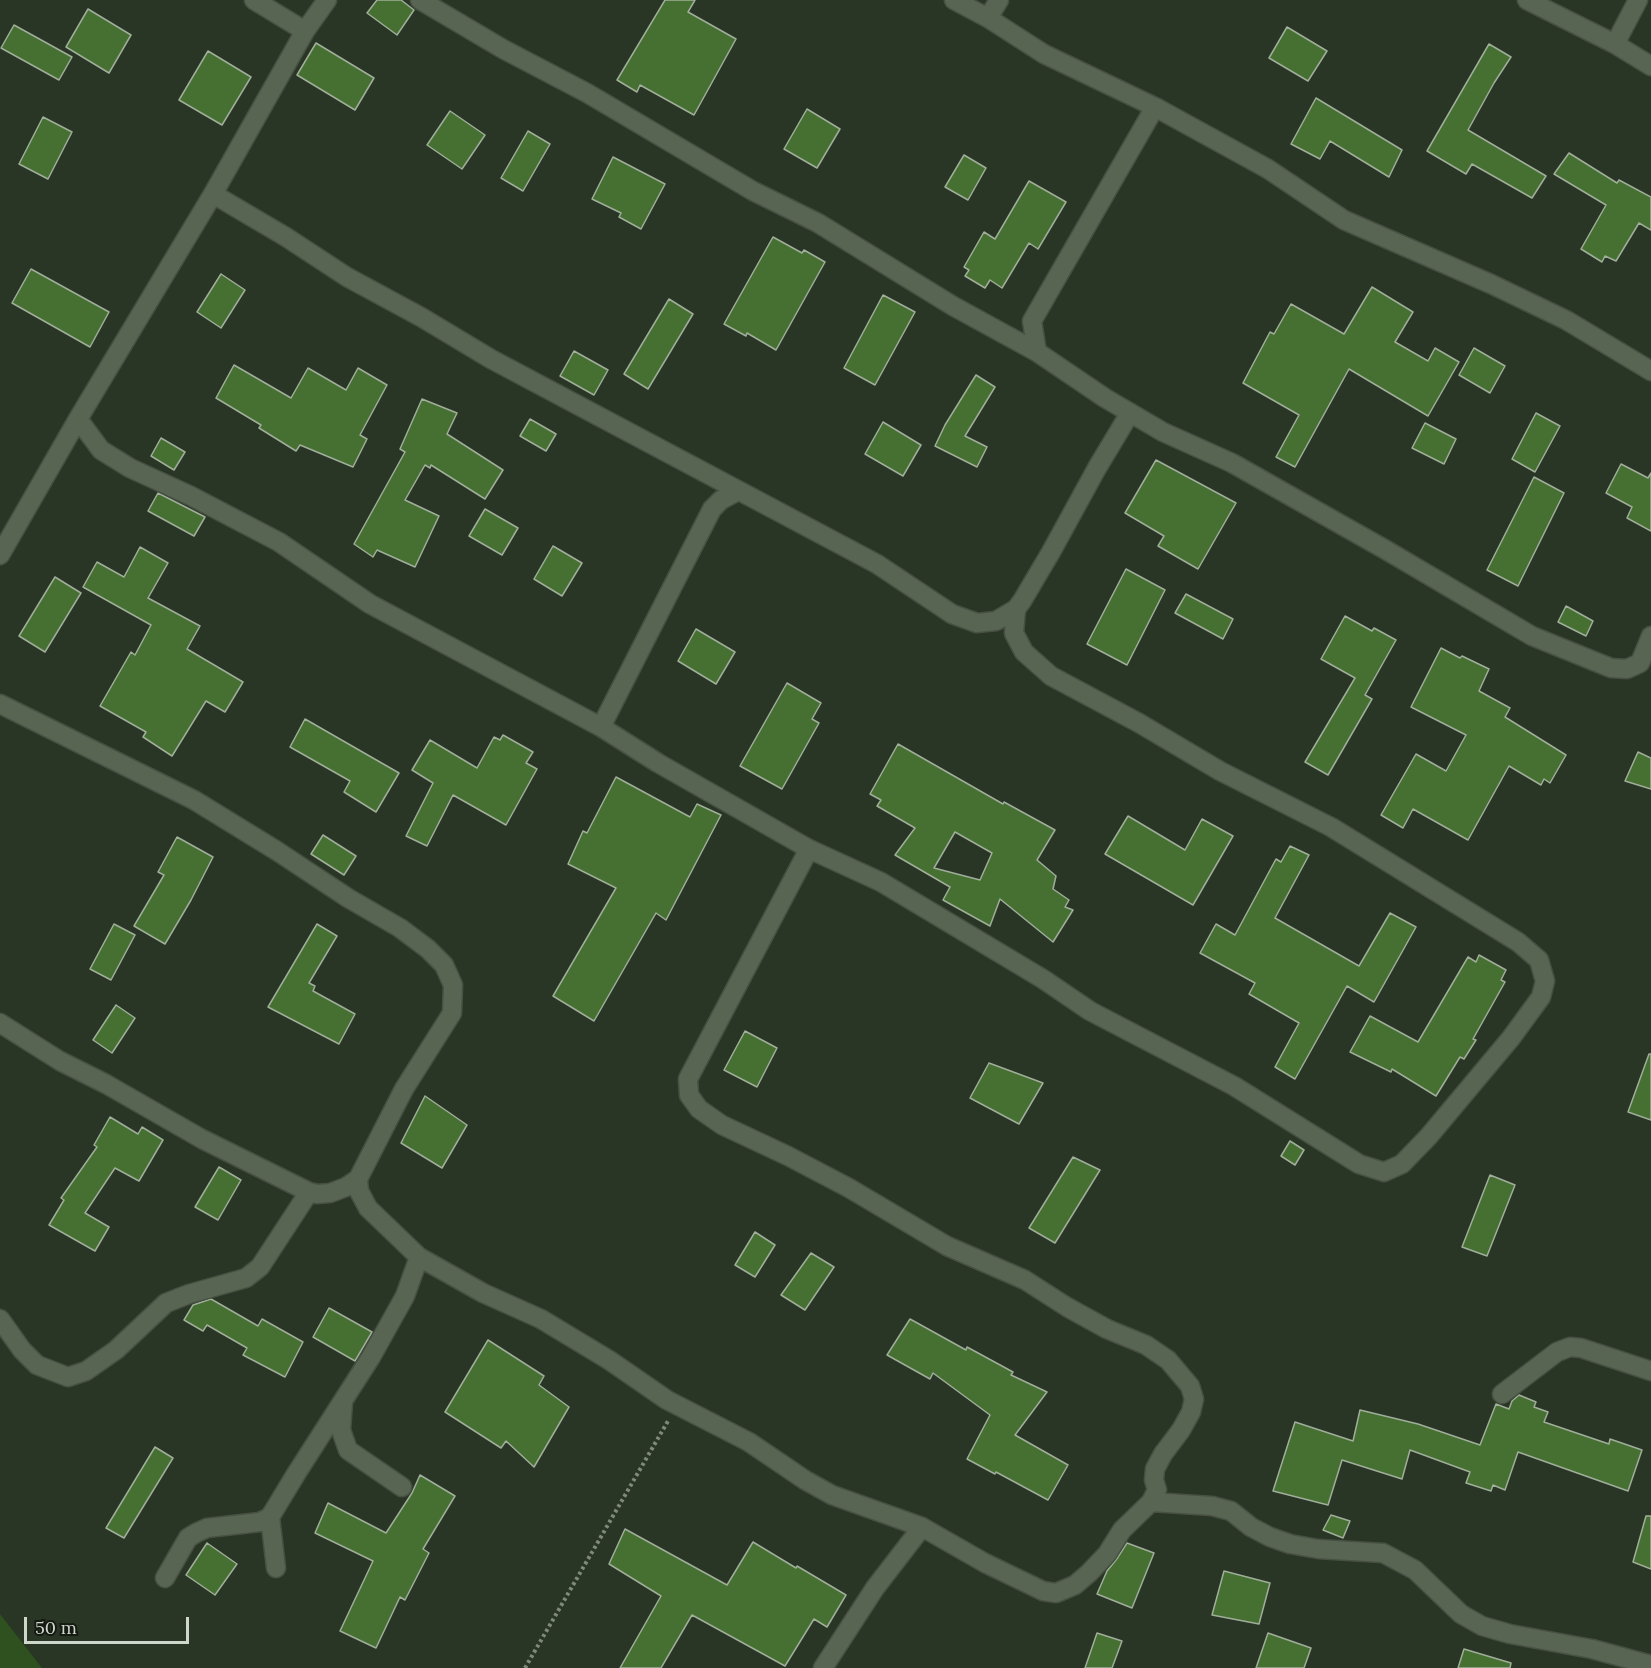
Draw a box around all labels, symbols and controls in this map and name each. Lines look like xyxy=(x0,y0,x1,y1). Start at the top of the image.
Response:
scale bar xyxy=(27,1605,192,1643)
text: 50 m xyxy=(35,1616,77,1639)

